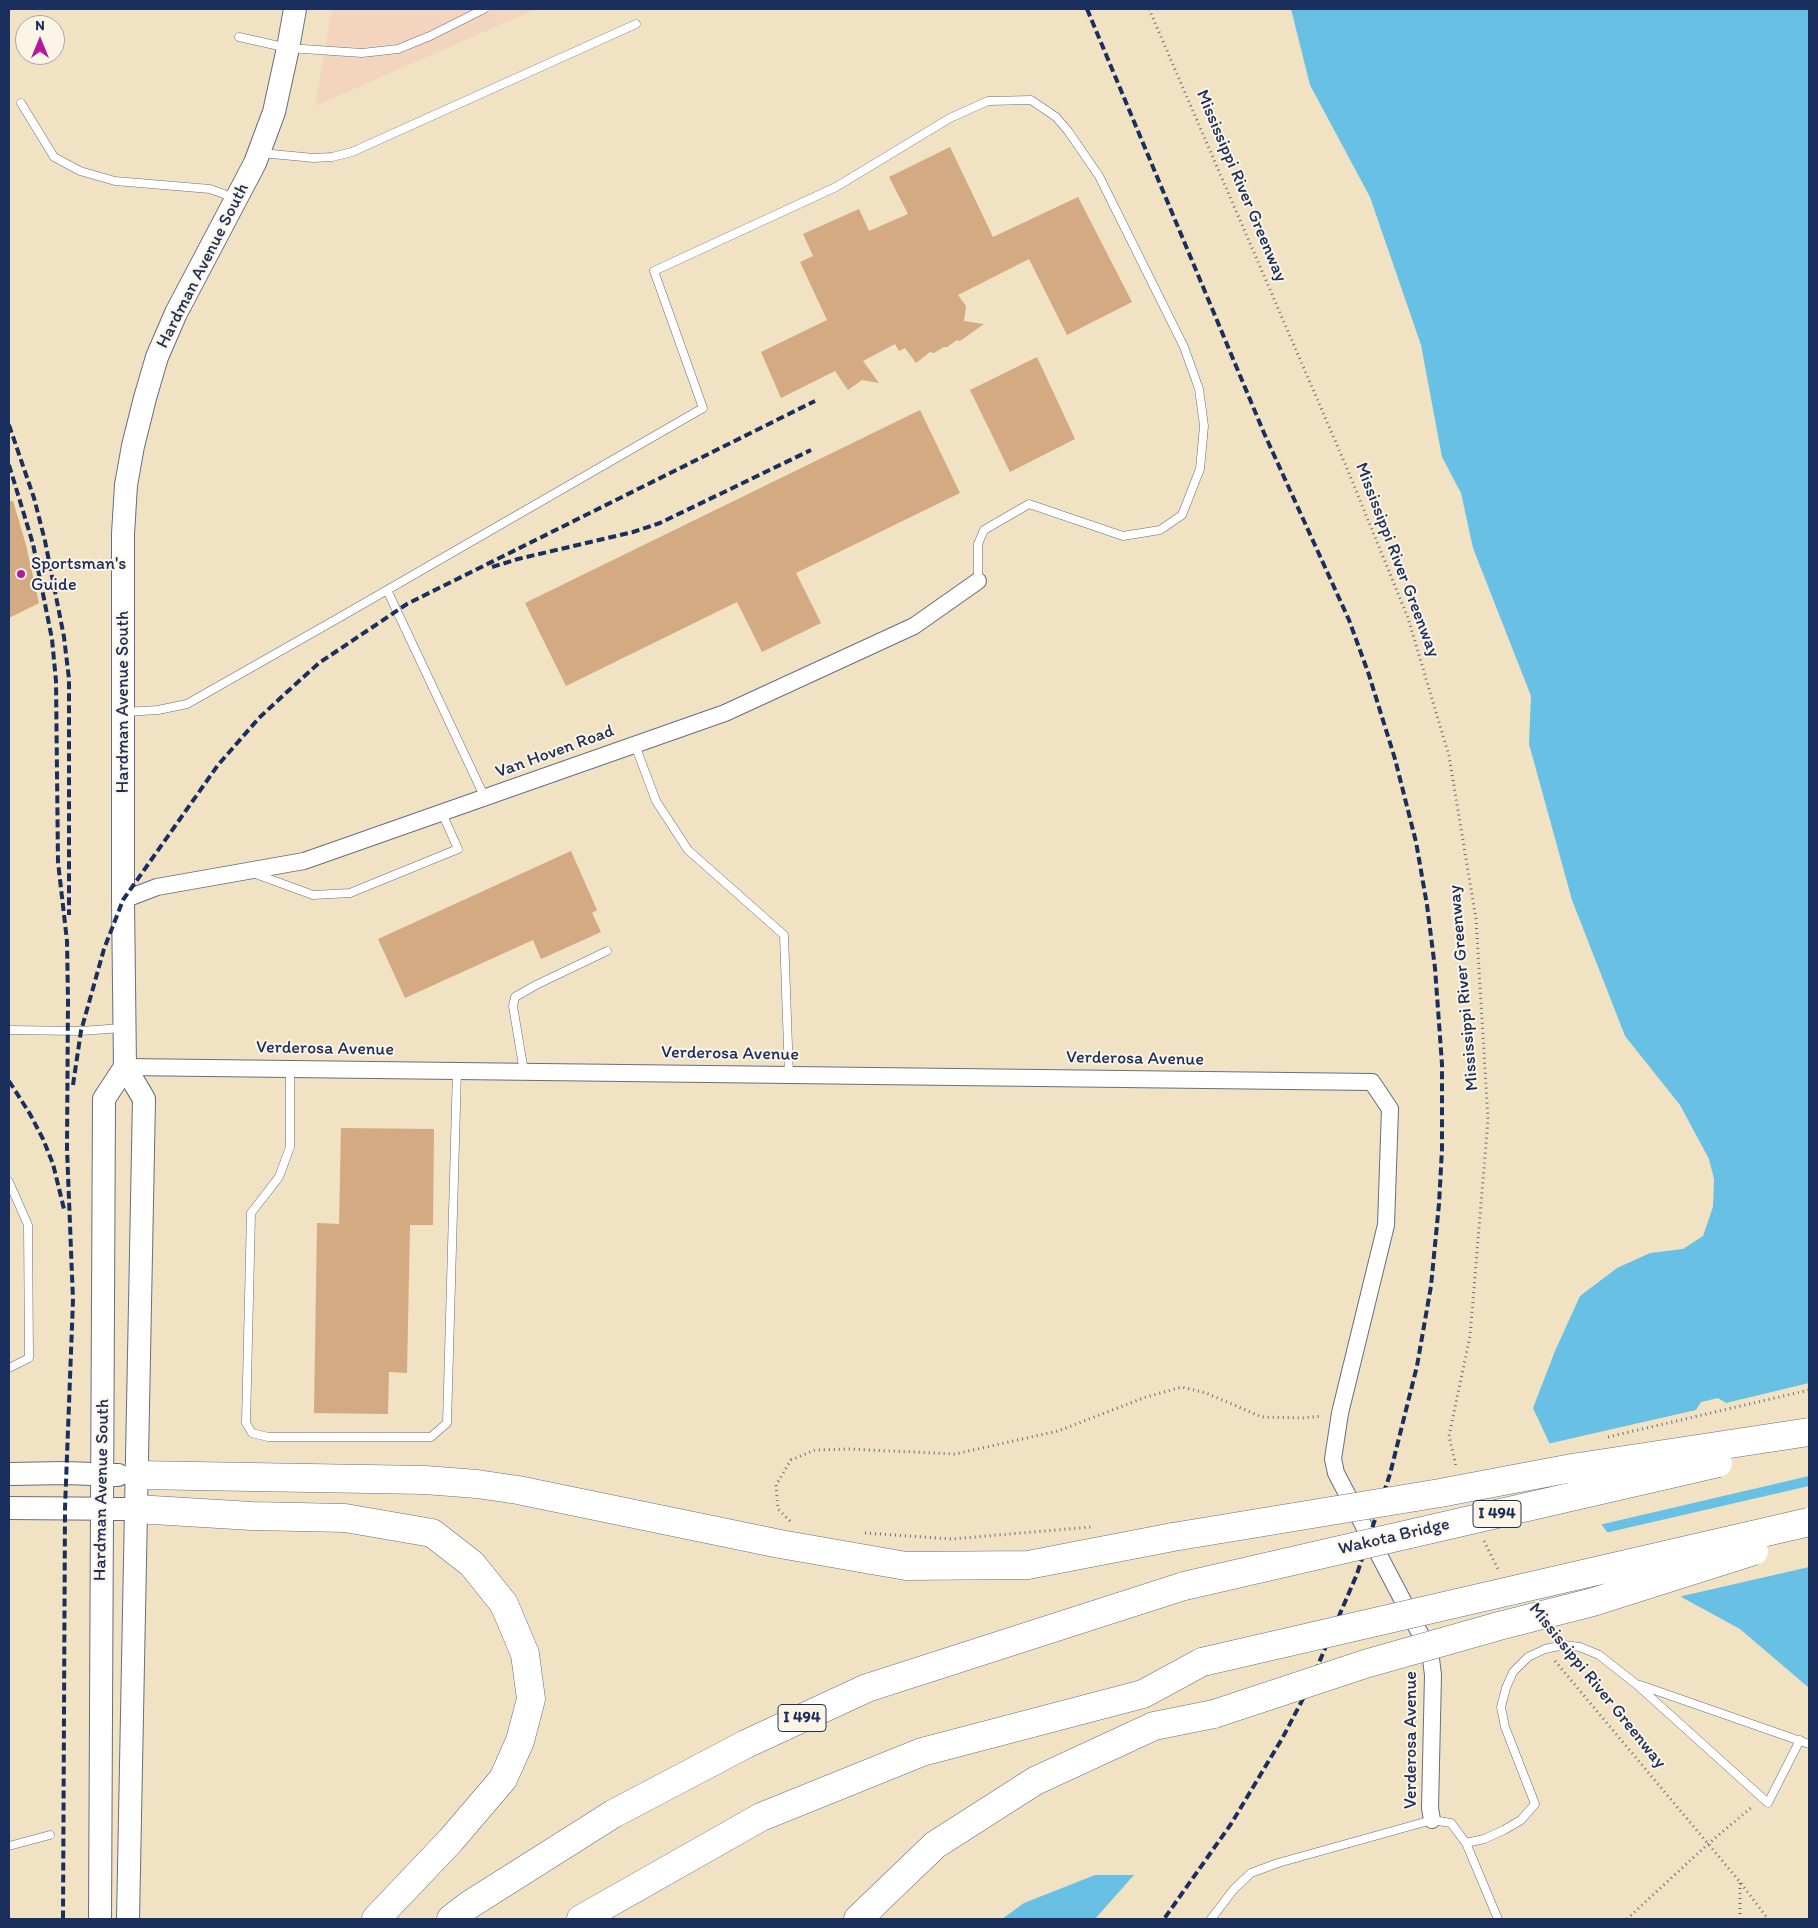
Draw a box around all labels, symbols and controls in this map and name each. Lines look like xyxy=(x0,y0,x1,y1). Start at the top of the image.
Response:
north arrow xyxy=(15,15,65,65)
text: N xyxy=(35,17,45,34)
street label: Mississippi River Greenway xyxy=(1191,87,1291,285)
street label: Hardman Avenue South xyxy=(152,180,254,352)
street label: Mississippi River Greenway xyxy=(1350,460,1444,660)
place label: Sportsman's Guide xyxy=(31,553,126,596)
marker: Sportsman's Guide xyxy=(15,568,27,580)
street label: Hardman Avenue South xyxy=(112,611,134,793)
street label: Van Hoven Road xyxy=(493,721,617,783)
street label: Mississippi River Greenway xyxy=(1444,884,1484,1092)
street label: Verderosa Avenue xyxy=(256,1037,394,1061)
street label: Verderosa Avenue xyxy=(661,1042,799,1066)
street label: Verderosa Avenue xyxy=(1066,1047,1204,1071)
street label: Hardman Avenue South xyxy=(90,1399,114,1581)
road number: I 494 xyxy=(1473,1500,1521,1528)
street label: Wakota Bridge xyxy=(1336,1514,1452,1560)
street label: Mississippi River Greenway xyxy=(1524,1599,1670,1773)
street label: Verderosa Avenue xyxy=(1400,1671,1422,1809)
road number: I 494 xyxy=(778,1705,826,1732)

